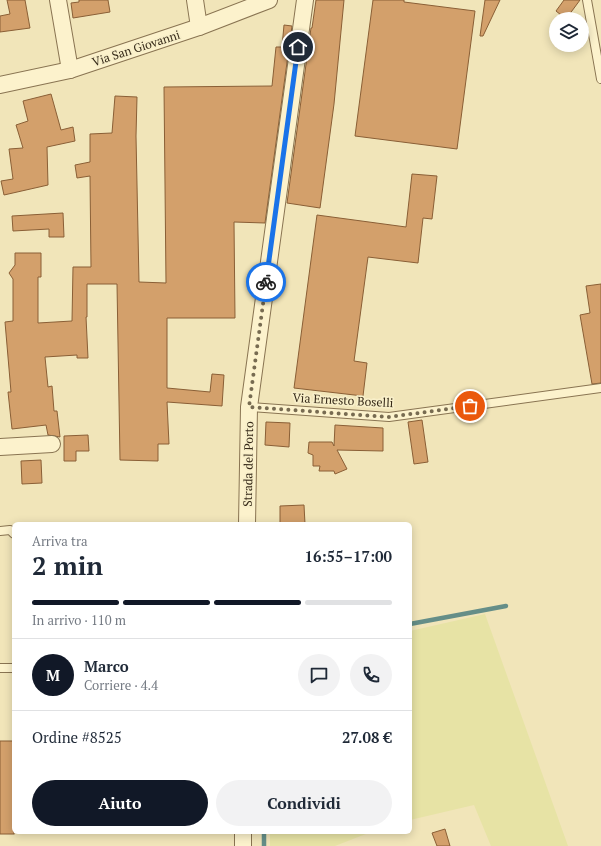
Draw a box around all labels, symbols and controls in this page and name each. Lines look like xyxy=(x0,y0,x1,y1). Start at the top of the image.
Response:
map controls xyxy=(549,12,589,52)
button: layers xyxy=(549,12,589,52)
street label: Via San Giovanni xyxy=(90,27,182,69)
pin xyxy=(281,30,315,64)
icon: home xyxy=(287,36,309,58)
courier xyxy=(246,262,286,302)
icon: bike xyxy=(255,271,277,293)
pin xyxy=(453,389,487,423)
street label: Via Ernesto Boselli xyxy=(292,390,394,410)
icon: bag xyxy=(459,395,481,417)
street label: Strada del Porto xyxy=(240,421,256,507)
text: Arriva tra xyxy=(32,532,87,550)
text: 16:55–17:00 xyxy=(305,546,392,566)
text: 2 min xyxy=(32,548,103,582)
text: In arrivo · 110 m xyxy=(32,611,126,629)
button: chat xyxy=(298,654,340,696)
button: phone xyxy=(350,654,392,696)
text: Marco xyxy=(84,656,129,676)
text: M xyxy=(46,665,60,685)
text: Corriere · 4.4 xyxy=(84,676,158,694)
text: Ordine #8525 xyxy=(32,727,122,747)
text: 27.08 € xyxy=(342,727,392,747)
button: Aiuto xyxy=(32,780,208,826)
button: Condividi xyxy=(216,780,392,826)

